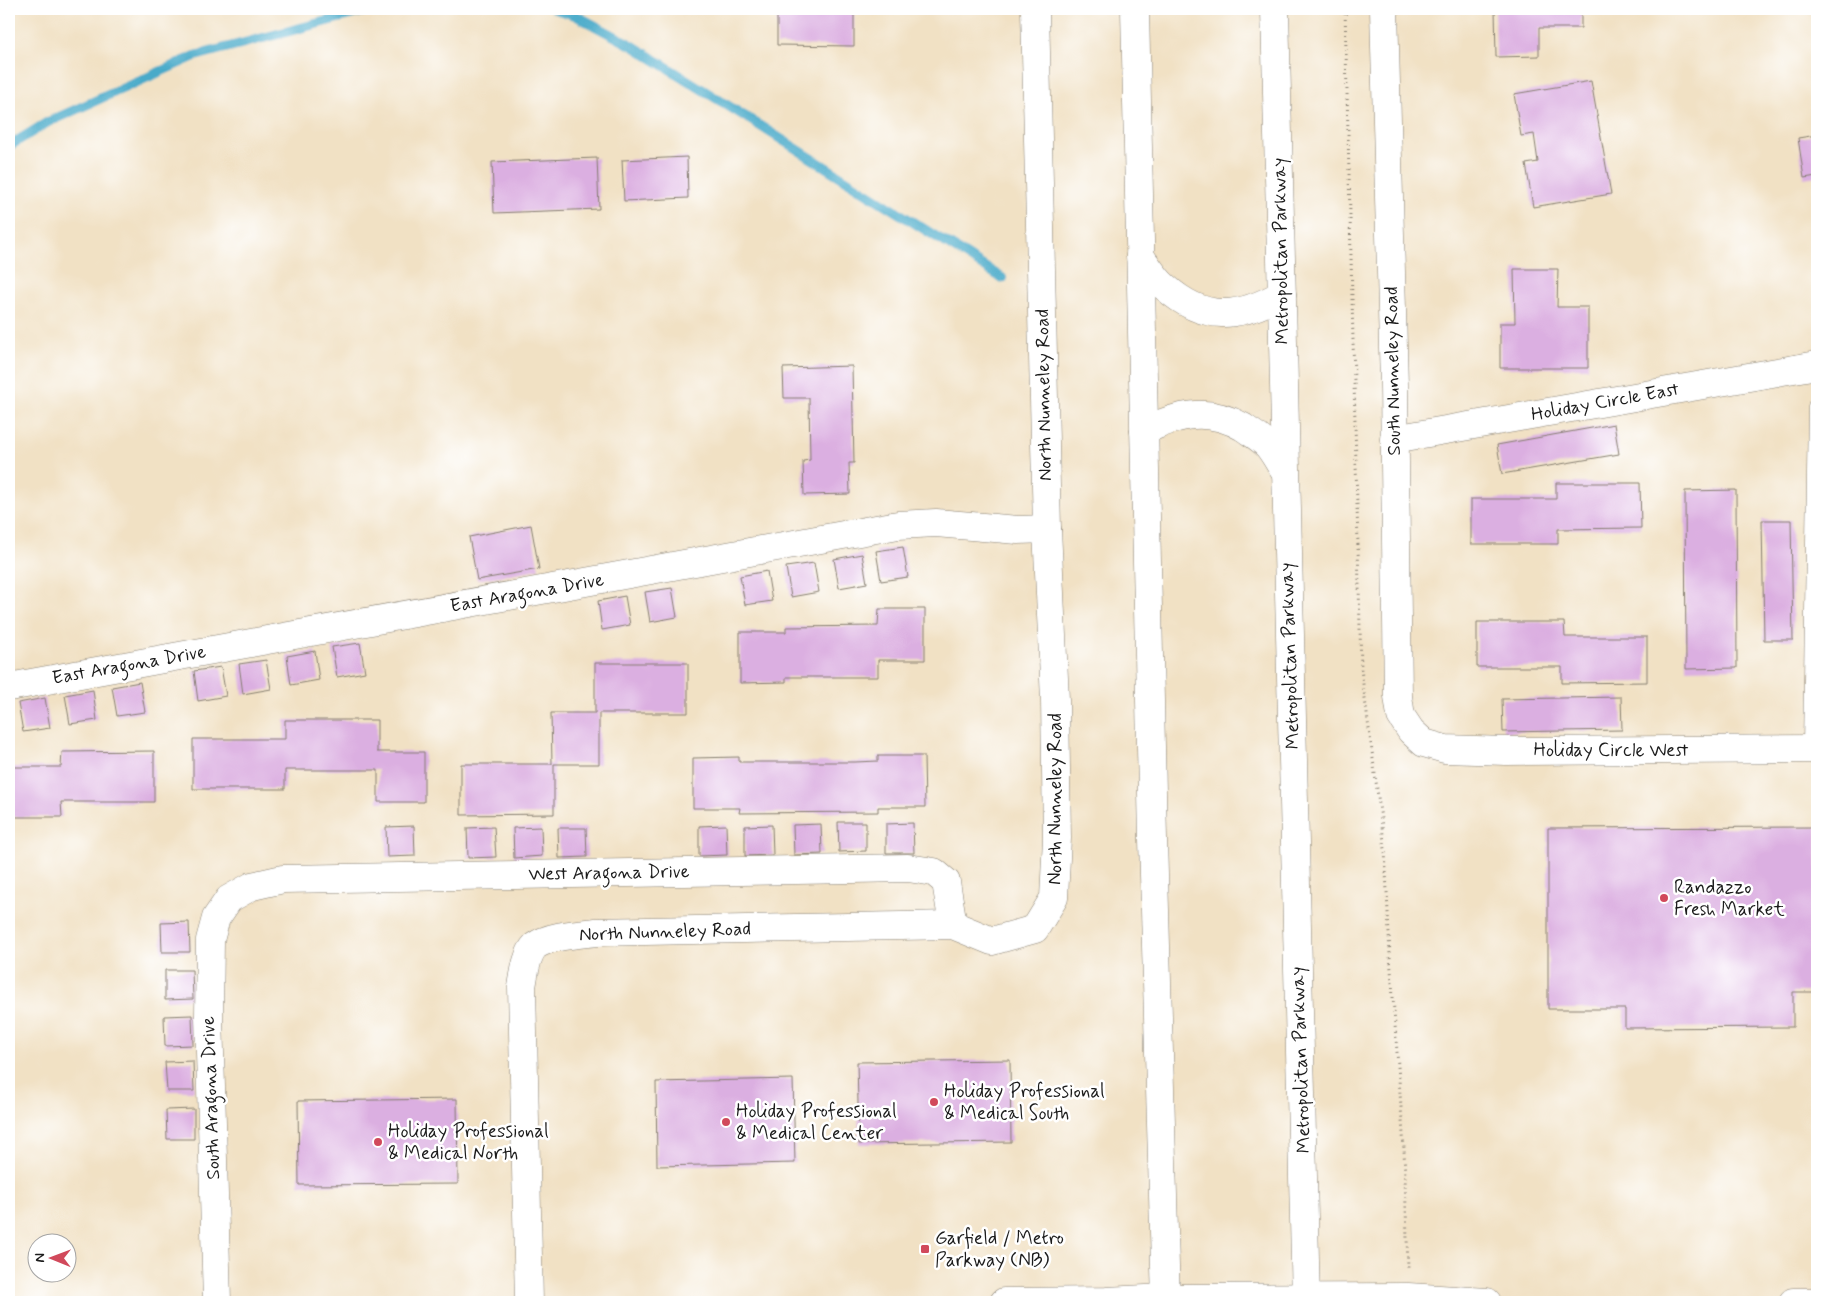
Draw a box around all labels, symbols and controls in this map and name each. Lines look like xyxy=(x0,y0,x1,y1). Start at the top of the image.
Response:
street label: Metropolitan Parkway xyxy=(1267,157,1296,345)
street label: South Nunneley Road xyxy=(1379,286,1407,456)
street label: North Nunneley Road xyxy=(1030,309,1058,481)
street label: Holiday Circle East xyxy=(1529,377,1681,427)
street label: Metropolitan Parkway xyxy=(1274,562,1307,750)
street label: East Aragona Drive xyxy=(448,567,606,622)
street label: East Aragona Drive xyxy=(50,639,208,694)
street label: North Nunneley Road xyxy=(1043,713,1068,885)
street label: Holiday Circle West xyxy=(1534,738,1688,763)
street label: West Aragona Drive xyxy=(528,859,690,890)
place label: Randazzo Fresh Market xyxy=(1674,875,1785,922)
marker: Randazzo Fresh Market xyxy=(1658,892,1670,904)
street label: North Nunneley Road xyxy=(579,917,751,947)
street label: Metropolitan Parkway xyxy=(1285,966,1318,1154)
street label: South Aragona Drive xyxy=(196,1016,229,1180)
place label: Holiday Professional & Medical South xyxy=(944,1079,1105,1126)
marker: Holiday Professional & Medical South xyxy=(928,1096,940,1108)
place label: Holiday Professional & Medical Center xyxy=(736,1099,897,1146)
marker: Holiday Professional & Medical Center xyxy=(720,1116,732,1128)
place label: Holiday Professional & Medical North xyxy=(388,1119,549,1166)
marker: Holiday Professional & Medical North xyxy=(372,1136,384,1148)
place label: Garfield / Metro Parkway (NB) xyxy=(935,1226,1064,1273)
north arrow xyxy=(28,1234,78,1284)
marker: Garfield / Metro Parkway (NB) xyxy=(919,1243,931,1255)
text: N xyxy=(31,1253,49,1263)

